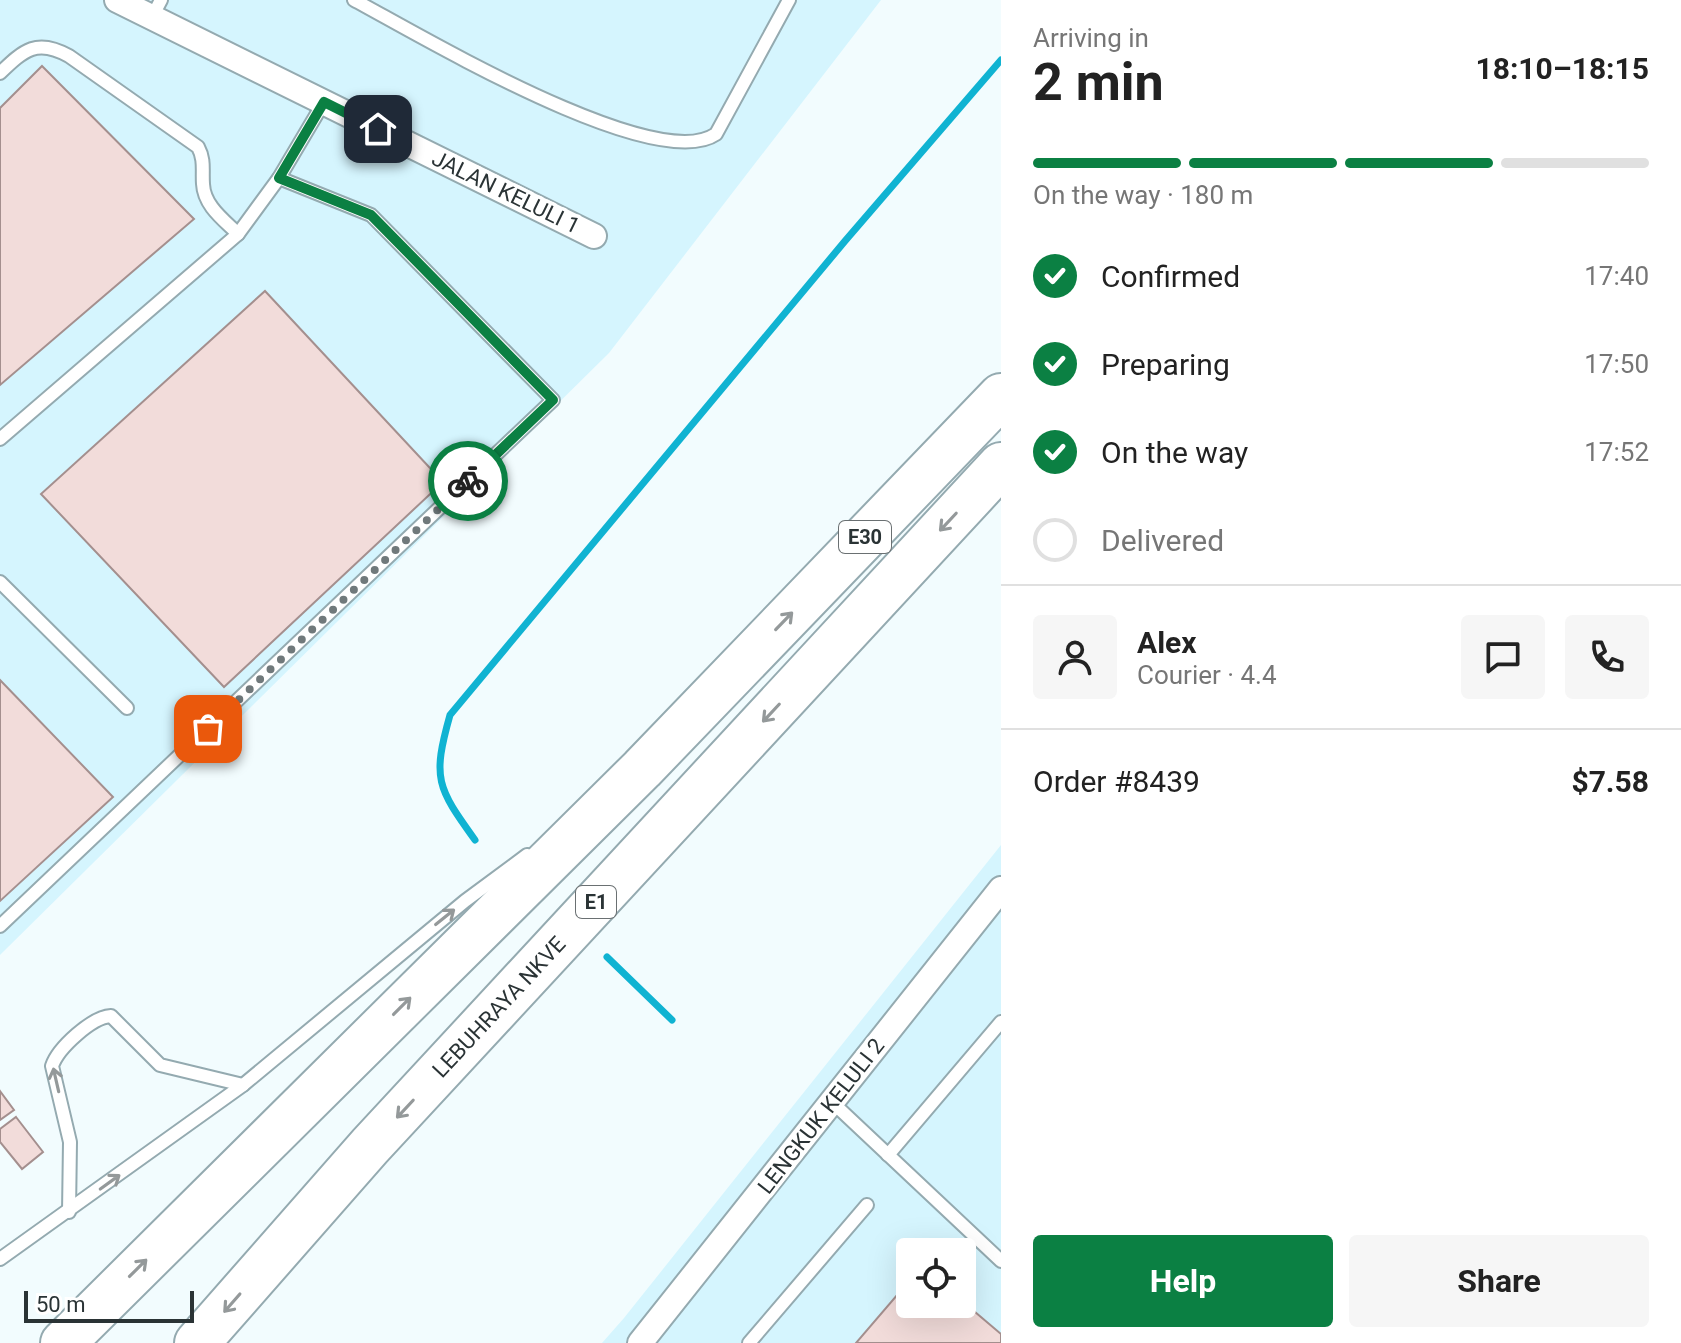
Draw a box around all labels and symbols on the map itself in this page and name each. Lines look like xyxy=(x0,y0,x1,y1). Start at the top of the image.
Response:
pin xyxy=(344,95,412,163)
street label: JALAN KELULI 1 xyxy=(428,145,584,239)
courier xyxy=(428,441,508,521)
one-way arrow xyxy=(939,512,958,532)
road number: E30 xyxy=(839,521,891,553)
one-way arrow xyxy=(774,611,793,631)
pin xyxy=(174,695,242,763)
one-way arrow xyxy=(763,702,781,722)
road number: E1 xyxy=(576,886,616,918)
one-way arrow xyxy=(435,908,455,926)
street label: LEBUHRAYA NKVE xyxy=(427,932,571,1082)
one-way arrow xyxy=(392,997,411,1016)
street label: LENGKUK KELULI 2 xyxy=(753,1033,889,1199)
one-way arrow xyxy=(48,1068,63,1093)
one-way arrow xyxy=(395,1099,414,1119)
one-way arrow xyxy=(98,1174,120,1191)
one-way arrow xyxy=(128,1259,147,1278)
scale bar xyxy=(24,1287,194,1323)
one-way arrow xyxy=(223,1293,241,1313)

